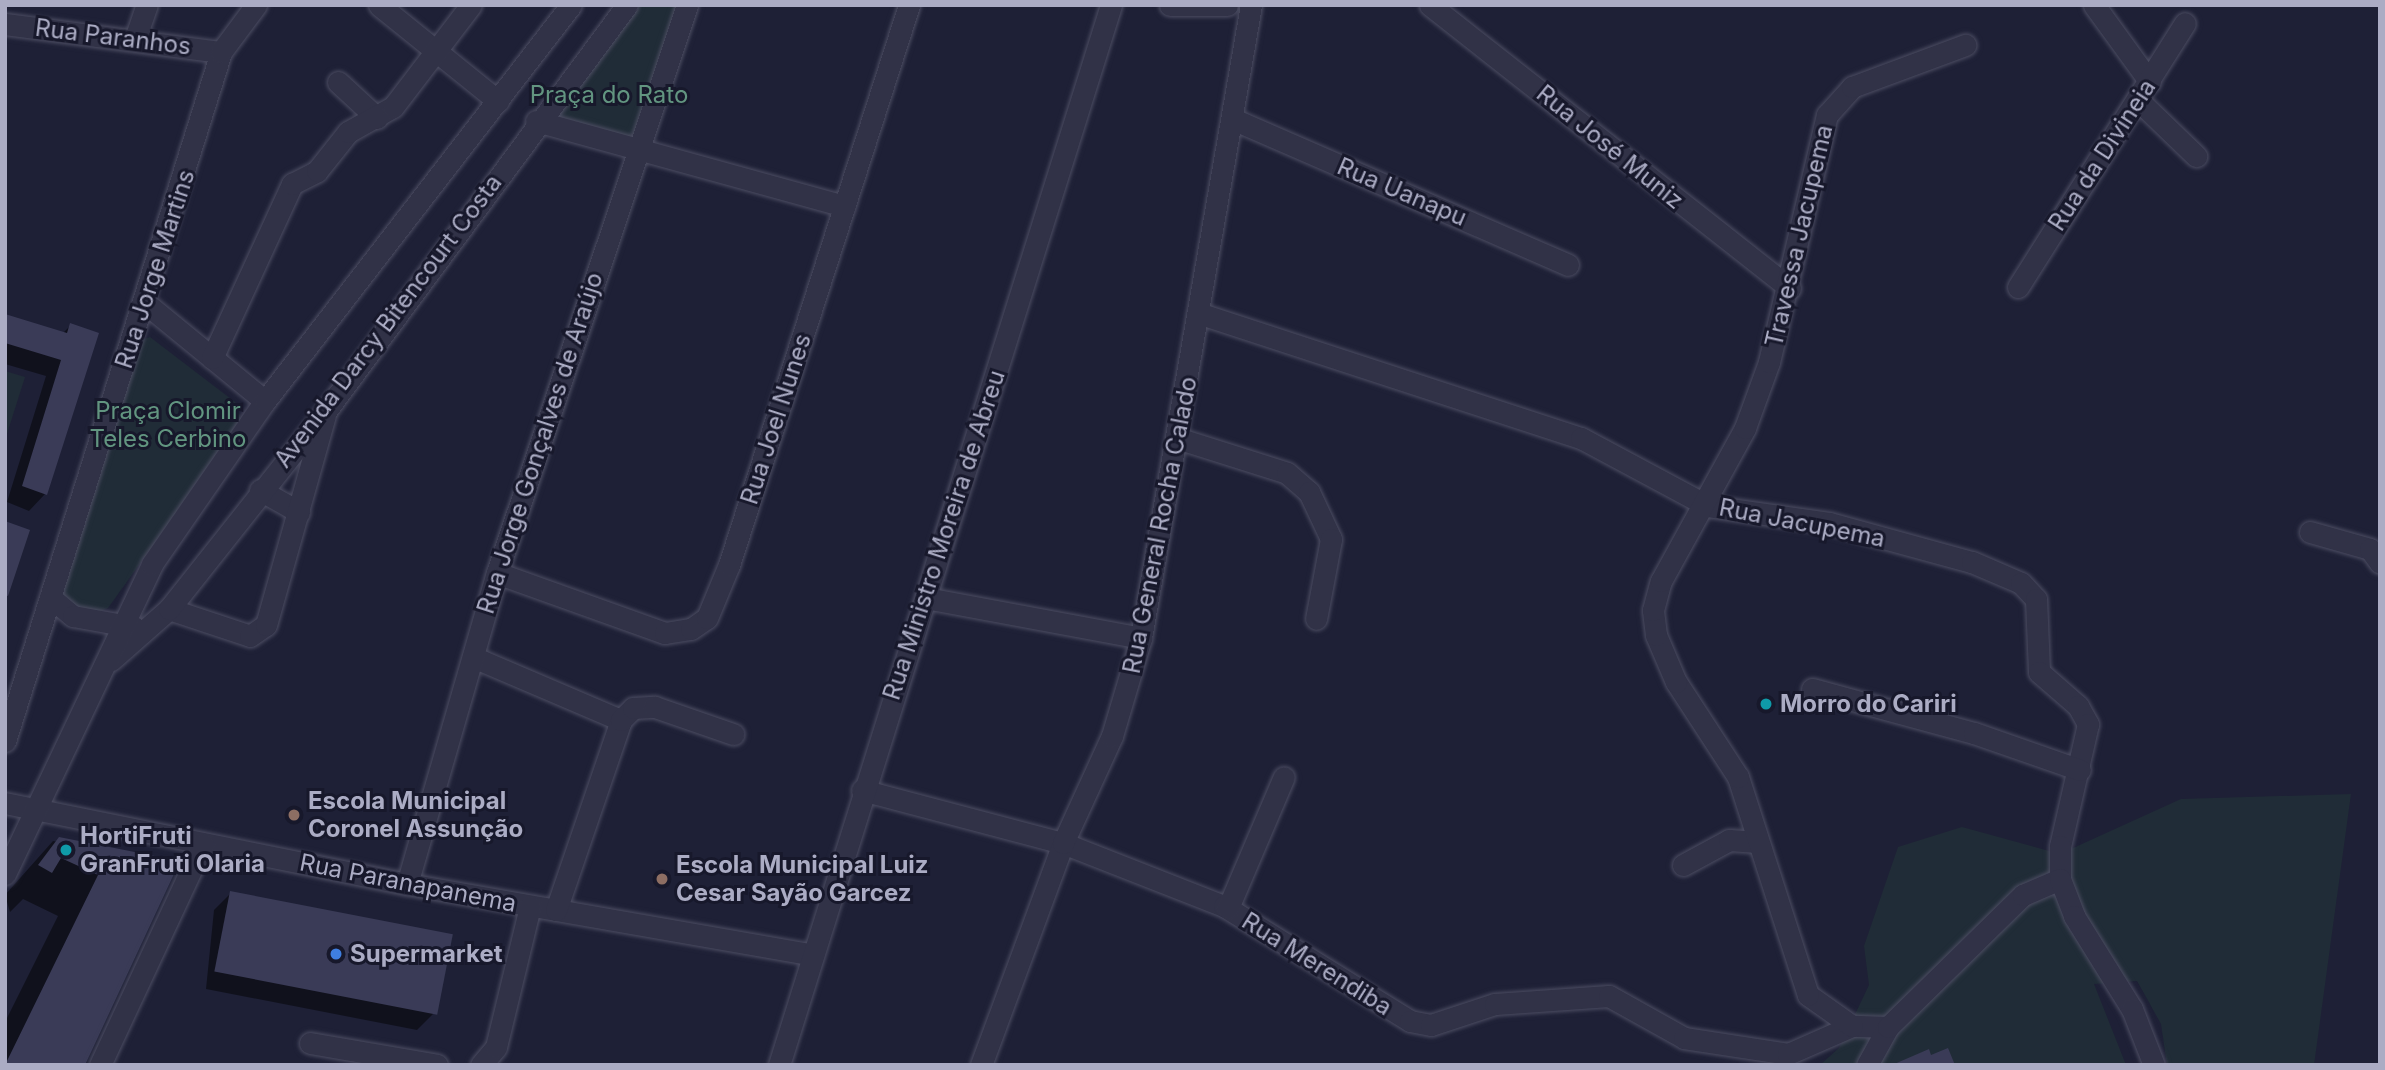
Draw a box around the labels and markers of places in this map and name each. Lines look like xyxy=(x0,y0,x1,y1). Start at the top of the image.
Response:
place label: Morro do Cariri xyxy=(1780,690,1957,718)
marker: Morro do Cariri xyxy=(1758,696,1774,712)
place label: Escola Municipal Coronel Assunção xyxy=(308,787,523,843)
marker: Escola Municipal Coronel Assunção xyxy=(286,807,302,823)
place label: HortiFruti GranFruti Olaria xyxy=(80,822,265,878)
marker: HortiFruti GranFruti Olaria xyxy=(58,842,74,858)
place label: Escola Municipal Luiz Cesar Sayão Garcez xyxy=(676,851,929,907)
marker: Escola Municipal Luiz Cesar Sayão Garcez xyxy=(654,871,670,887)
place label: Supermarket xyxy=(350,940,502,968)
marker: Supermarket xyxy=(328,946,344,962)

